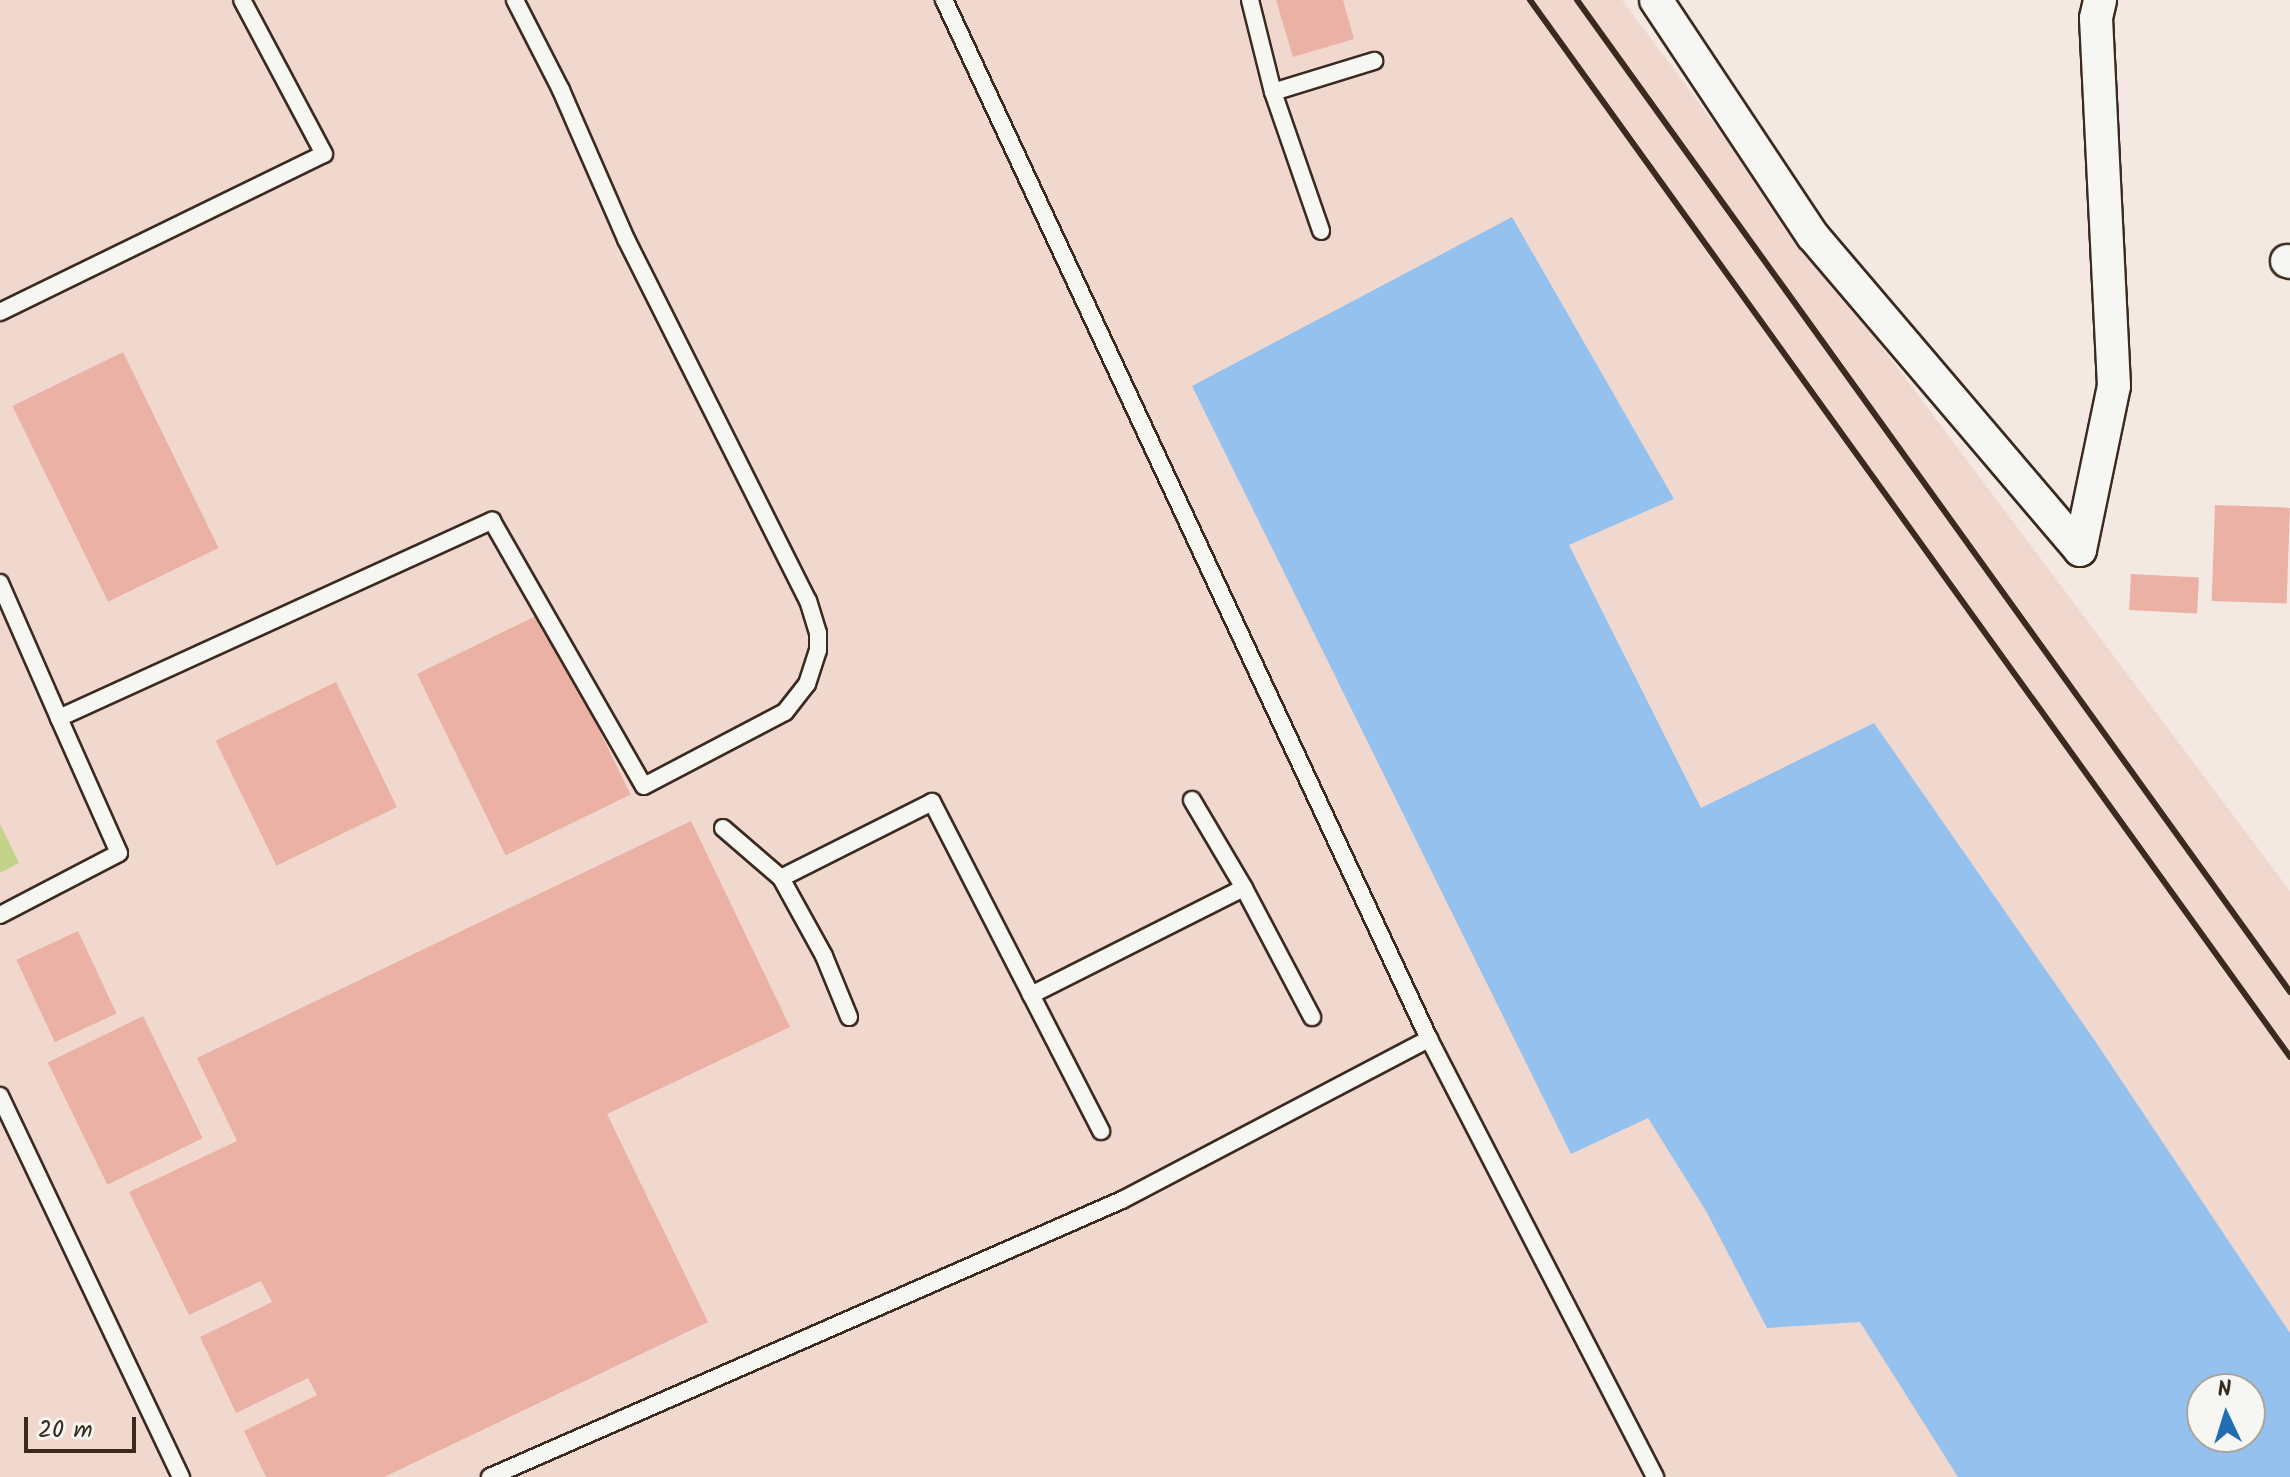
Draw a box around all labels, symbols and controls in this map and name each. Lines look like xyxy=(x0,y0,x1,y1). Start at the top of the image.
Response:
north arrow xyxy=(2186,1373,2266,1453)
text: N xyxy=(2216,1373,2233,1408)
scale bar xyxy=(28,1401,140,1451)
text: 20 m xyxy=(38,1411,93,1450)

